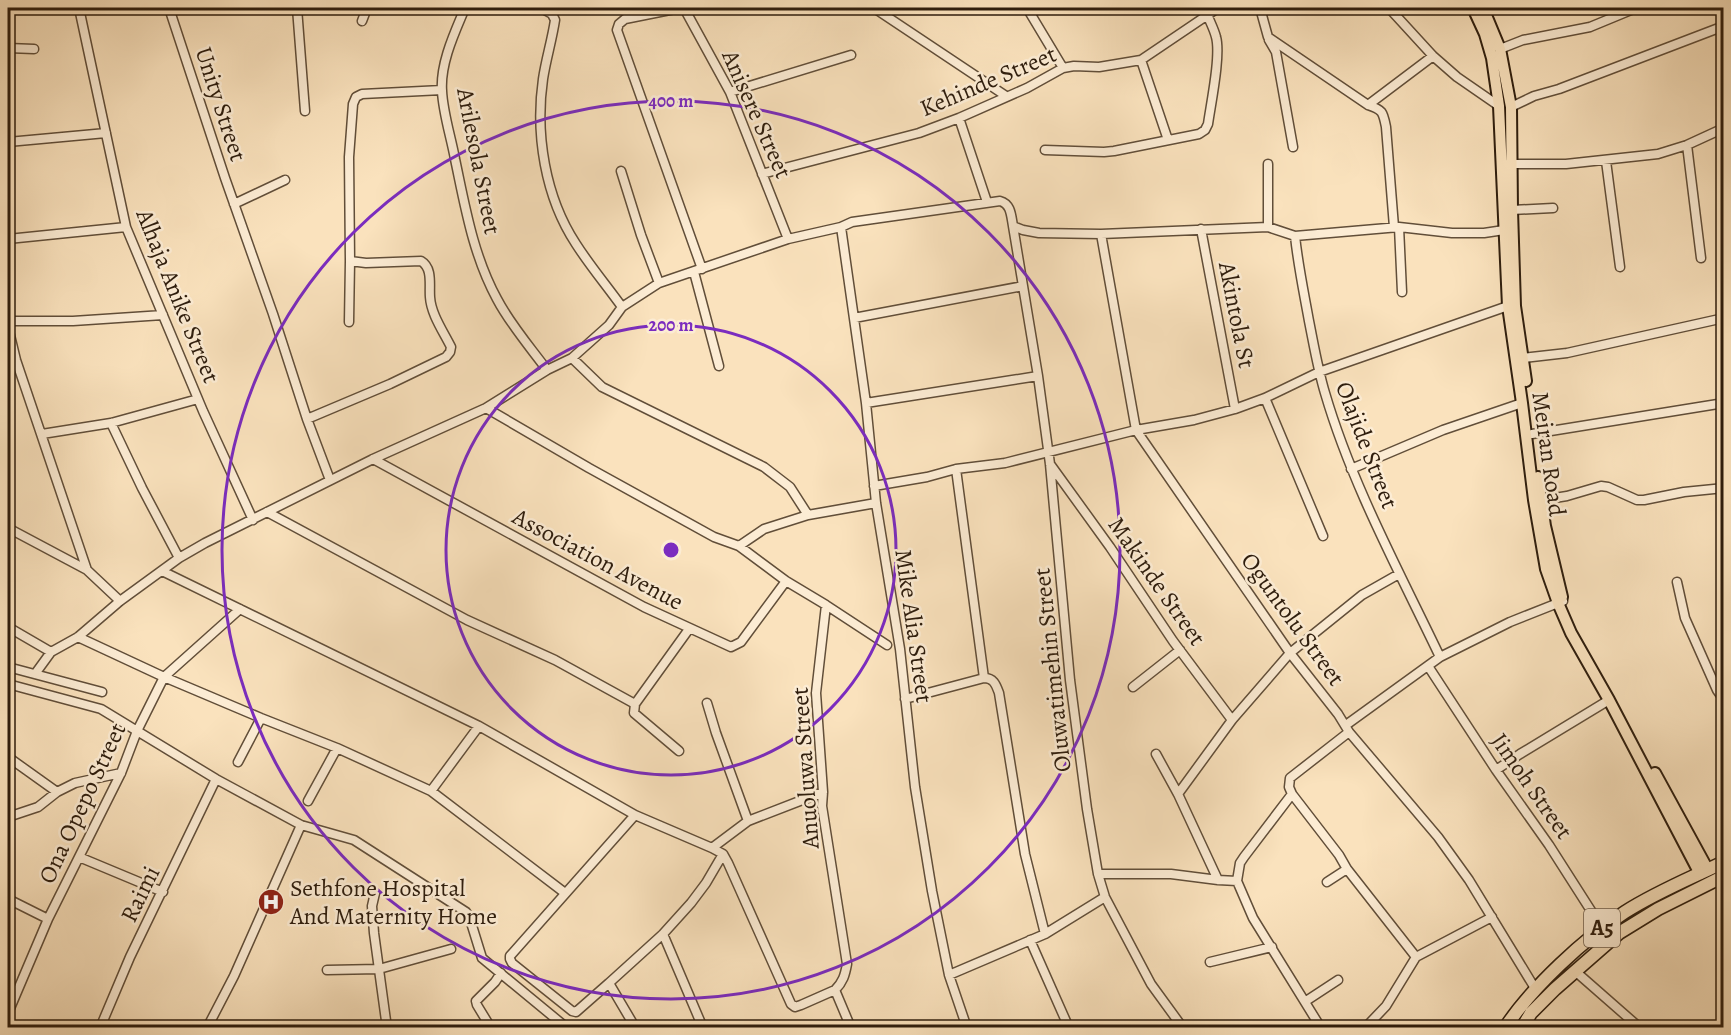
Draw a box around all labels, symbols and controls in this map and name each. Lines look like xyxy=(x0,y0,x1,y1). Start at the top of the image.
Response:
street label: Kehinde Street xyxy=(915,38,1061,124)
street label: Unity Street xyxy=(188,43,254,165)
street label: Anisere Street xyxy=(714,44,800,183)
street label: Arilesola Street xyxy=(449,84,509,237)
text: 400 m xyxy=(649,89,693,113)
street label: Alhaja Anike Street xyxy=(128,203,227,388)
street label: Akintola St xyxy=(1211,258,1263,371)
text: 200 m xyxy=(648,313,694,337)
street label: Olajide Street xyxy=(1328,377,1406,513)
street label: Meiran Road xyxy=(1524,390,1574,518)
street label: Association Avenue xyxy=(506,500,689,618)
street label: Makinde Street xyxy=(1101,510,1213,652)
centre of rings xyxy=(661,540,681,560)
street label: Oguntolu Street xyxy=(1234,546,1352,692)
street label: Mike Alia Street xyxy=(887,547,941,705)
street label: Oluwatimehin Street xyxy=(1025,566,1079,774)
street label: Anuoluwa Street xyxy=(783,686,827,851)
street label: Ona Opepo Street xyxy=(31,717,133,889)
street label: Jimoh Street xyxy=(1484,727,1580,845)
street label: Raimi xyxy=(113,861,167,927)
place label: Sethfone Hospital And Maternity Home xyxy=(289,872,497,932)
hospital icon: Sethfone Hospital And Maternity Home xyxy=(256,887,286,917)
road number: A5 xyxy=(1584,909,1620,947)

